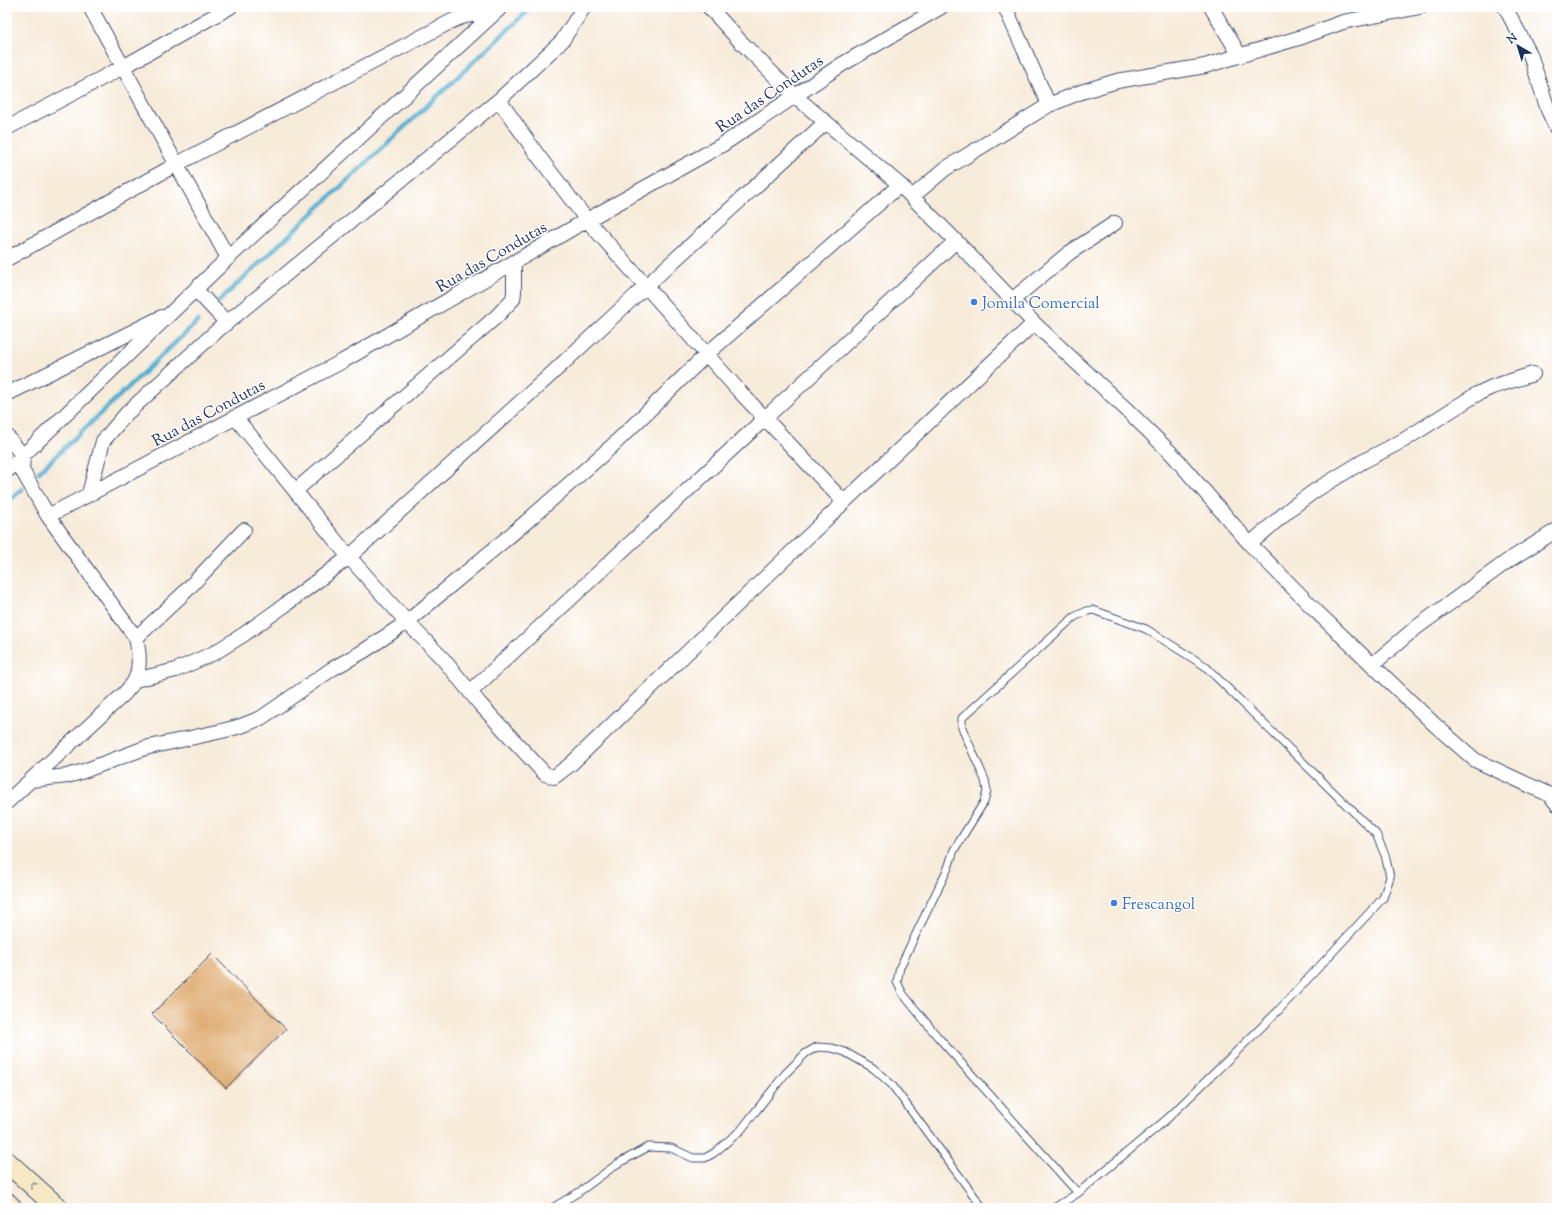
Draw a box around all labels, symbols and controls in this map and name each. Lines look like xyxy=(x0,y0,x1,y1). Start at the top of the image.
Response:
north arrow xyxy=(1498,26,1538,66)
text: N xyxy=(1503,30,1521,49)
street label: Rua das Condutas xyxy=(712,51,829,140)
street label: Rua das Condutas xyxy=(432,217,552,299)
place label: Jomila Comercial xyxy=(981,293,1100,316)
marker: Jomila Comercial xyxy=(969,297,979,307)
street label: Rua das Condutas xyxy=(149,375,270,454)
place label: Frescangol xyxy=(1122,894,1196,917)
marker: Frescangol xyxy=(1109,898,1119,908)
one-way arrow xyxy=(30,1183,37,1190)

